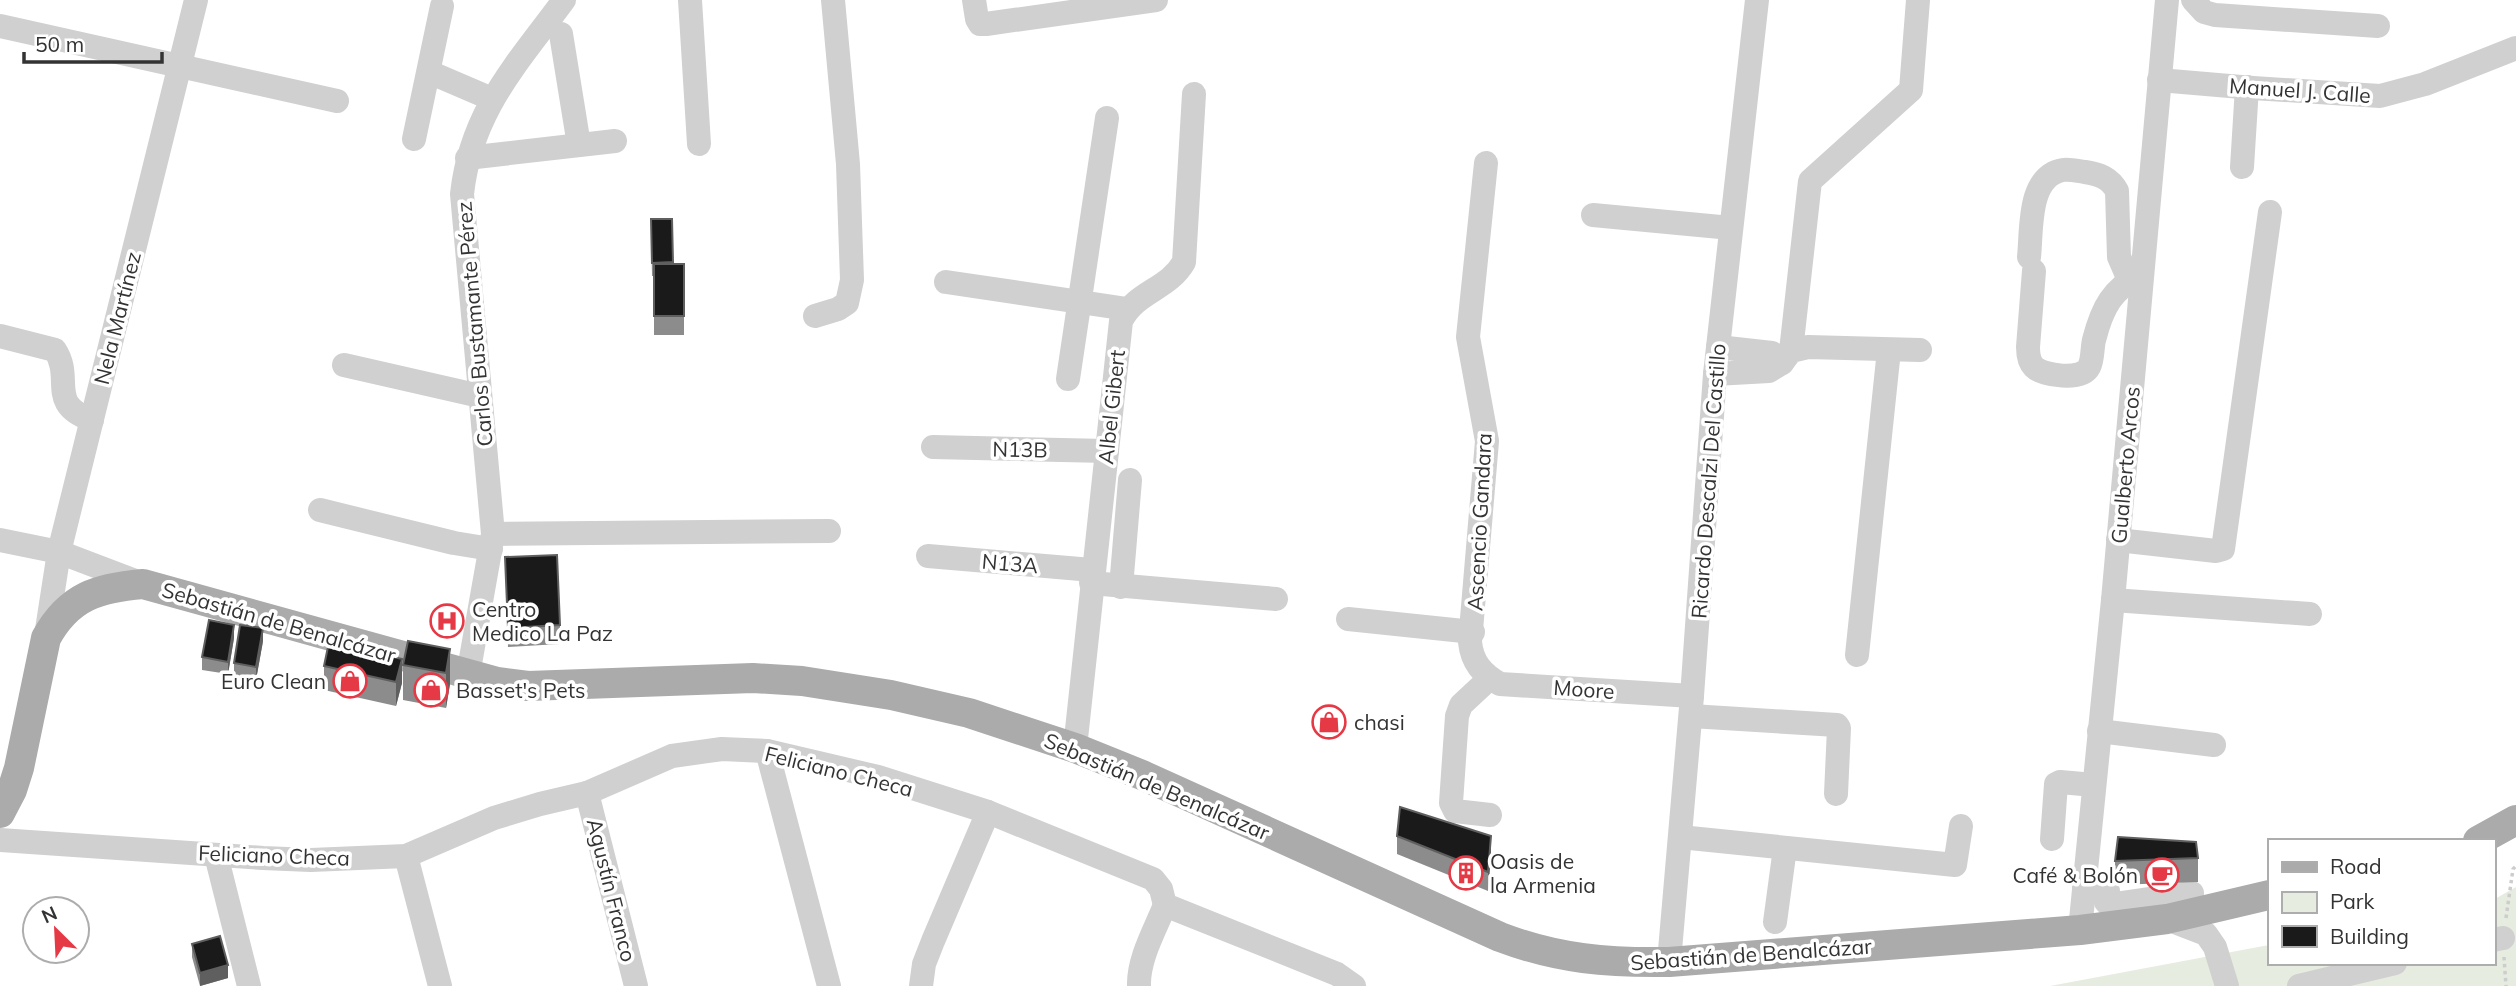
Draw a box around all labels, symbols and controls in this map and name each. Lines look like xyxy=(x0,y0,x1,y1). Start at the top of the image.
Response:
scale bar xyxy=(24,21,163,65)
text: 50 m xyxy=(35,31,84,57)
street label: Manuel J. Calle xyxy=(2228,72,2372,108)
street label: Carlos Bustamante Pérez xyxy=(450,200,498,448)
street label: Nela Martínez xyxy=(88,249,146,387)
street label: Ricardo Descalzi Del Castillo xyxy=(1685,343,1731,619)
street label: Albel Gibert xyxy=(1092,349,1130,465)
street label: Gualberto Arcos xyxy=(2105,385,2145,545)
street label: Ascencio Gandara xyxy=(1461,432,1497,612)
street label: N13B xyxy=(992,436,1048,462)
street label: N13A xyxy=(981,548,1040,578)
street label: Sebastián de Benalcázar xyxy=(159,576,399,668)
place label: Centro Medico La Paz xyxy=(472,596,613,646)
hospital icon: Centro Medico La Paz xyxy=(428,602,466,640)
shop icon: Euro Clean xyxy=(331,662,369,700)
place label: Euro Clean xyxy=(221,668,326,694)
shop icon: Basset's Pets xyxy=(412,671,450,709)
street label: Moore xyxy=(1553,674,1615,704)
place label: Basset's Pets xyxy=(456,677,585,703)
shop icon: chasi xyxy=(1310,703,1348,741)
place label: chasi xyxy=(1354,709,1405,735)
street label: Sebastián de Benalcázar xyxy=(1041,727,1274,845)
street label: Feliciano Checa xyxy=(762,740,916,802)
street label: Agustín Franco xyxy=(582,816,642,964)
street label: Feliciano Checa xyxy=(198,839,350,871)
legend xyxy=(2268,839,2495,965)
place label: Oasis de la Armenia xyxy=(1490,848,1596,898)
text: Road xyxy=(2330,853,2381,879)
building icon: Oasis de la Armenia xyxy=(1447,854,1485,892)
cafe icon: Café & Bolón xyxy=(2143,856,2181,894)
place label: Café & Bolón xyxy=(2013,862,2138,888)
text: Park xyxy=(2330,888,2374,914)
north arrow xyxy=(21,895,91,965)
text: N xyxy=(38,901,61,928)
text: Building xyxy=(2330,923,2409,949)
street label: Sebastián de Benalcázar xyxy=(1629,933,1873,975)

